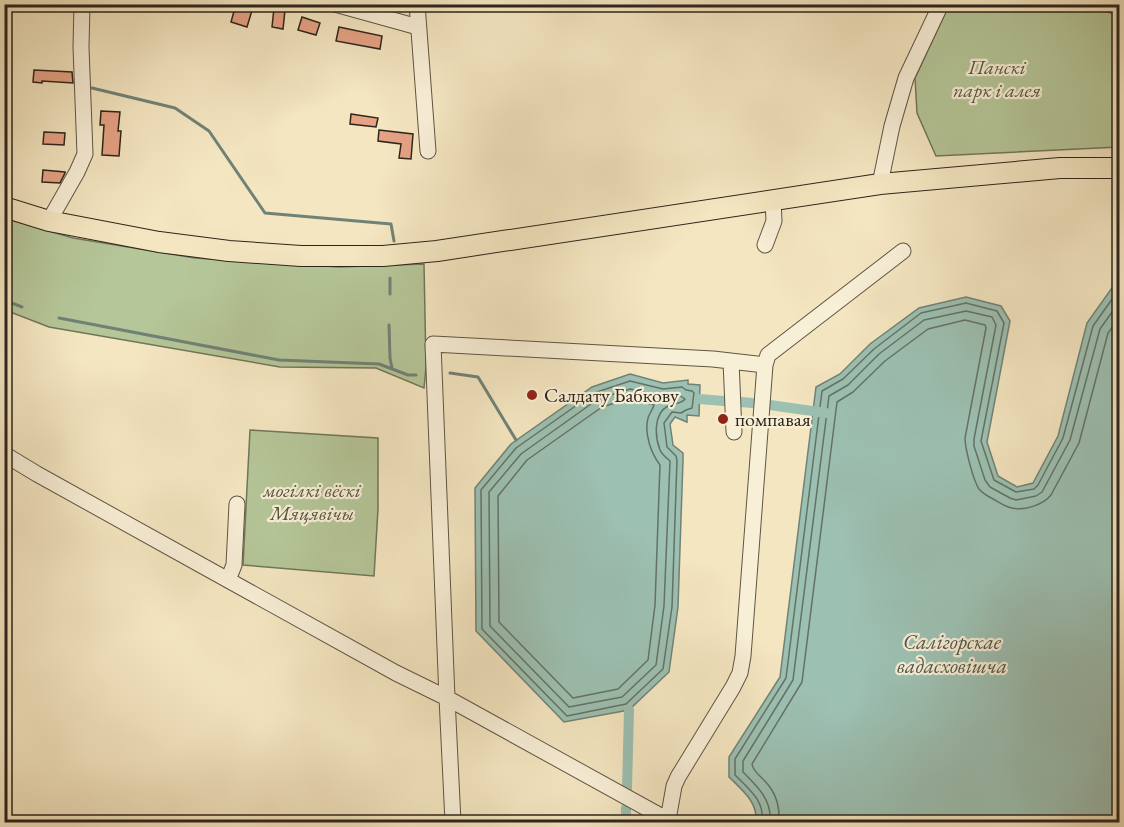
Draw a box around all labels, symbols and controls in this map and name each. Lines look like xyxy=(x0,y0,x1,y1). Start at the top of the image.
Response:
park label: Панскі парк і алея xyxy=(953,54,1041,103)
place label: Салдату Бабкову xyxy=(544,382,679,408)
marker: Салдату Бабкову xyxy=(525,388,539,402)
place label: помпавая xyxy=(735,406,811,432)
marker: помпавая xyxy=(716,412,730,426)
park label: могілкі вёскі Мяцявічы xyxy=(262,477,362,526)
water label: Салігорскае вадасховішча xyxy=(897,628,1007,679)

